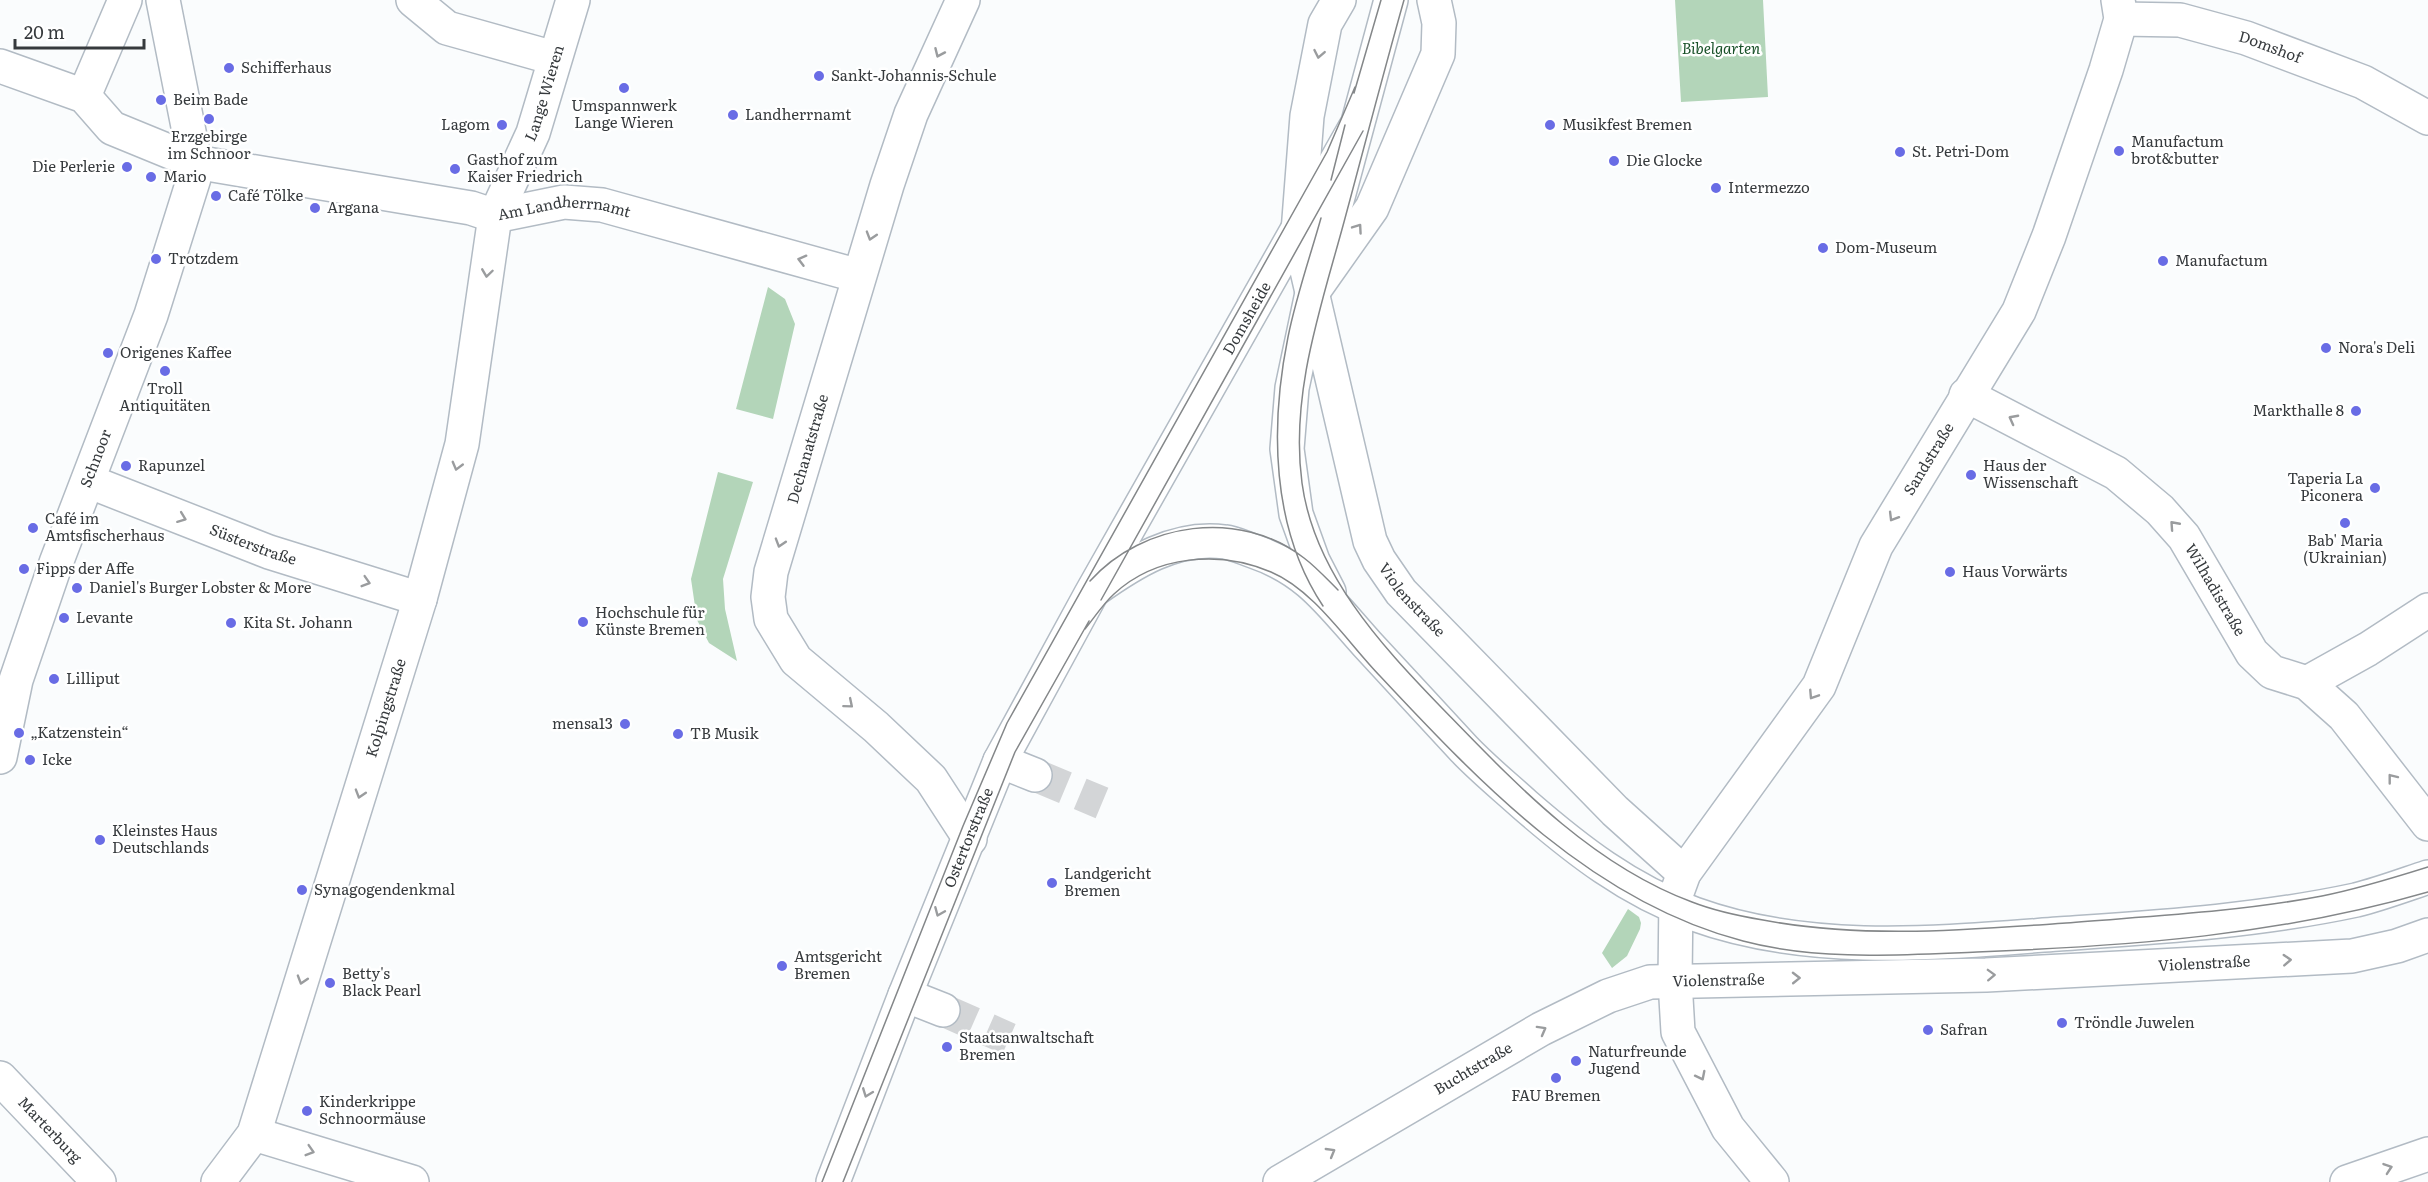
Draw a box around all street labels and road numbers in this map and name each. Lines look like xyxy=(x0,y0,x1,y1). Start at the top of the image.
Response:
street label: Domshof xyxy=(2236,24,2306,68)
street label: Lange Wieren xyxy=(518,42,569,145)
street label: Am Landherrnamt xyxy=(496,189,634,225)
street label: Domsheide xyxy=(1216,277,1276,358)
street label: Dechanatstraße xyxy=(780,391,833,506)
street label: Sandstraße xyxy=(1897,417,1959,499)
street label: Schnoor xyxy=(73,426,116,491)
street label: Süsterstraße xyxy=(207,517,300,570)
street label: Wilhadistraße xyxy=(2180,539,2253,640)
street label: Violenstraße xyxy=(1374,557,1452,641)
street label: Kolpingstraße xyxy=(359,655,411,760)
street label: Ostertorstraße xyxy=(937,784,998,891)
street label: Violenstraße xyxy=(2157,948,2251,976)
street label: Violenstraße xyxy=(1672,967,1765,992)
street label: Buchtstraße xyxy=(1429,1035,1516,1099)
street label: Marterburg xyxy=(13,1091,89,1168)

